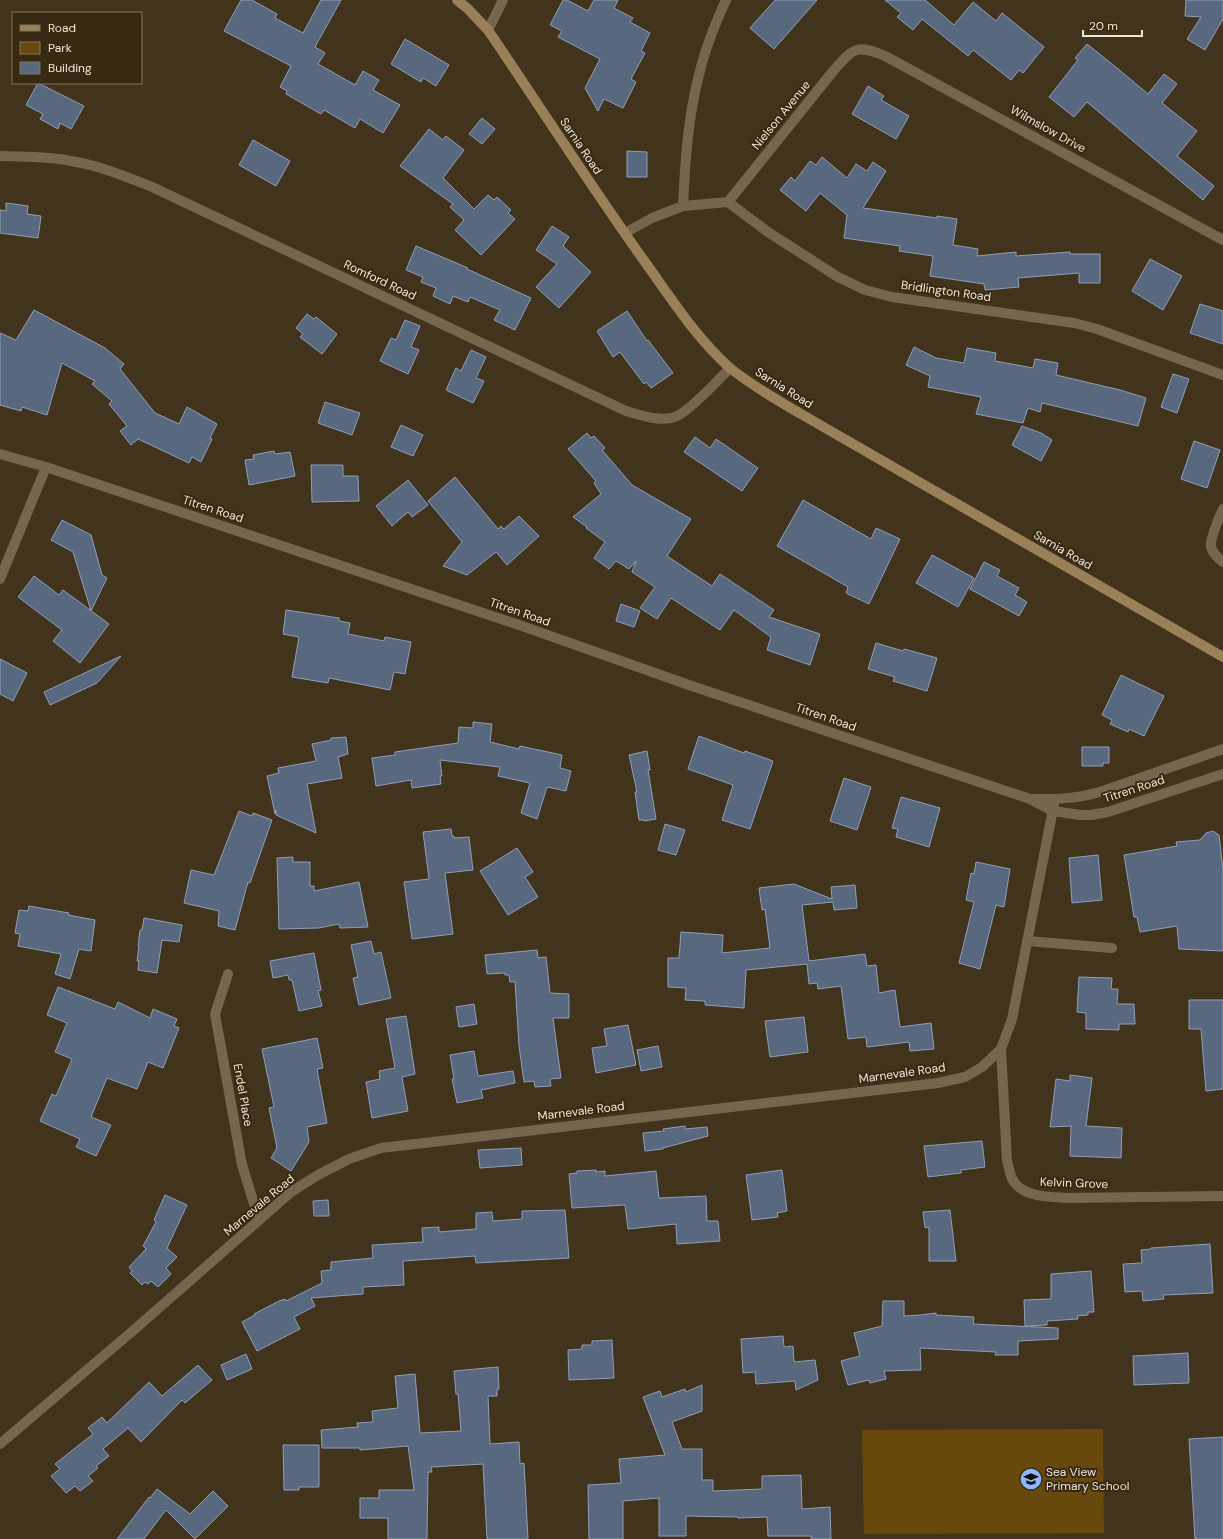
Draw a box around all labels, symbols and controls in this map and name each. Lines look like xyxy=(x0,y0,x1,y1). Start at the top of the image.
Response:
legend xyxy=(12,12,142,84)
scale bar xyxy=(1083,12,1142,38)
text: 20 m xyxy=(1089,18,1118,34)
text: Road xyxy=(48,20,76,36)
text: Park xyxy=(48,40,72,56)
text: Building xyxy=(48,60,92,76)
street label: Nielson Avenue xyxy=(748,77,814,153)
street label: Wilmslow Drive xyxy=(1007,102,1089,157)
street label: Sarnia Road xyxy=(556,114,606,178)
street label: Romford Road xyxy=(341,256,419,304)
street label: Bridlington Road xyxy=(900,277,992,305)
street label: Sarnia Road xyxy=(752,364,816,412)
street label: Titren Road xyxy=(180,492,246,526)
street label: Sarnia Road xyxy=(1031,527,1095,573)
street label: Titren Road xyxy=(487,594,553,630)
street label: Titren Road xyxy=(793,699,859,735)
street label: Titren Road xyxy=(1101,772,1167,806)
street label: Marnevale Road xyxy=(857,1059,947,1087)
street label: Endel Place xyxy=(230,1062,256,1128)
street label: Marnevale Road xyxy=(537,1098,625,1124)
street label: Marnevale Road xyxy=(220,1171,298,1239)
street label: Kelvin Grove xyxy=(1040,1174,1109,1192)
place label: Sea View Primary School xyxy=(1046,1464,1129,1494)
school or university icon: Sea View Primary School xyxy=(1018,1466,1044,1492)

